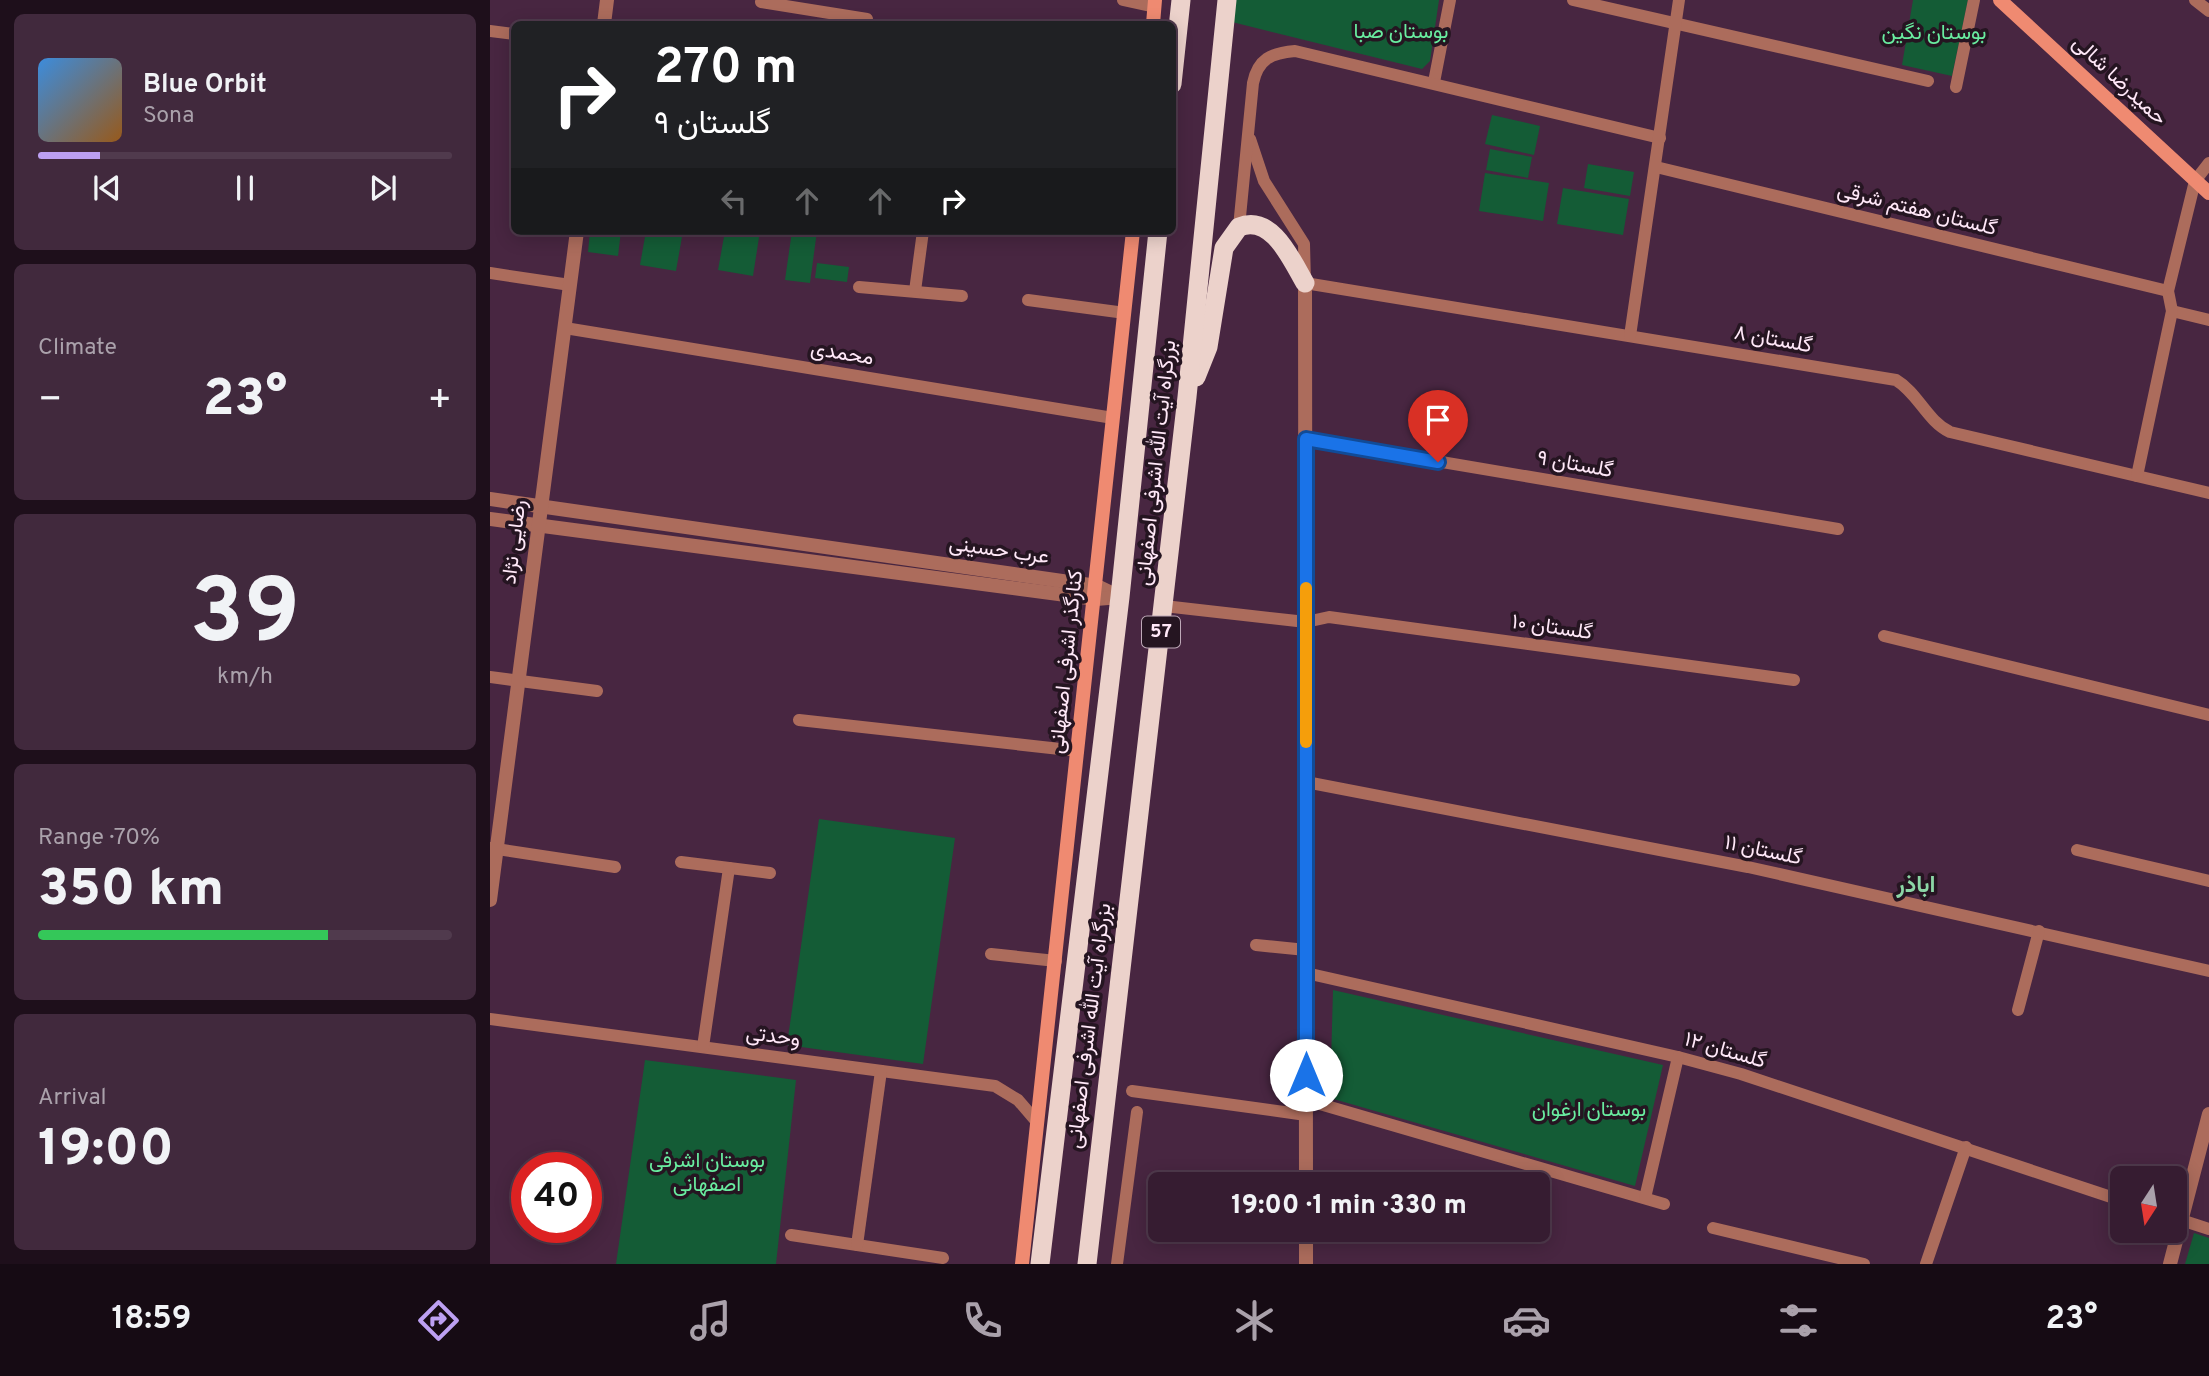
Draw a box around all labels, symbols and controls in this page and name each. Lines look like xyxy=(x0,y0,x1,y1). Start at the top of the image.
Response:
park label: بوستان صبا xyxy=(1353,19,1449,46)
park label: بوستان نگین xyxy=(1882,20,1986,47)
street label: حمیدرضا شالی xyxy=(2066,30,2172,132)
text: 270 m xyxy=(654,39,797,101)
icon: right xyxy=(539,49,630,140)
text: Blue Orbit xyxy=(143,69,267,102)
text: Sona xyxy=(143,102,194,131)
text: گلستان ۹ xyxy=(654,105,771,145)
icon: previous xyxy=(88,169,126,207)
icon: pause xyxy=(226,169,264,207)
icon: next xyxy=(364,169,402,207)
street label: گلستان هفتم شرقی xyxy=(1834,177,2000,243)
icon: left xyxy=(715,182,753,220)
icon: ahead xyxy=(788,182,826,220)
icon: ahead xyxy=(861,182,899,220)
icon: right xyxy=(934,182,972,220)
street label: گلستان ٨ xyxy=(1732,320,1814,360)
text: Climate xyxy=(38,334,117,363)
street label: محمدی xyxy=(809,336,875,372)
street label: بزرگراه آیت الله اشرفی اصفهانی xyxy=(1130,339,1183,587)
text: 23° xyxy=(203,368,287,434)
text: − xyxy=(38,377,63,426)
text: + xyxy=(427,377,452,426)
pin xyxy=(1408,390,1468,462)
icon: arrive xyxy=(1419,401,1457,439)
street label: گلستان ۹ xyxy=(1535,445,1615,485)
street label: رضایی نژاد xyxy=(496,498,534,586)
street label: عرب حسینی xyxy=(947,531,1051,571)
text: 39 xyxy=(190,560,300,675)
street label: کنارگذر اشرفی اصفهانی xyxy=(1044,569,1090,755)
street label: گلستان ۱۰ xyxy=(1510,609,1594,647)
road number: 57 xyxy=(1142,617,1180,648)
text: km/h xyxy=(217,663,273,692)
text: Range · 70% xyxy=(38,824,160,853)
street label: گلستان ۱۱ xyxy=(1722,830,1804,872)
text: 350 km xyxy=(38,858,224,924)
district label: اباذر xyxy=(1895,872,1936,901)
street label: بزرگراه آیت الله اشرفی اصفهانی xyxy=(1061,902,1118,1150)
street label: وحدتی xyxy=(744,1020,802,1054)
street label: گلستان ۱۲ xyxy=(1681,1027,1769,1075)
position arrow xyxy=(1269,1038,1343,1112)
text: Arrival xyxy=(38,1084,107,1113)
park label: بوستان ارغوان xyxy=(1532,1097,1646,1124)
text: 19:00 xyxy=(38,1118,174,1184)
park label: بوستان اشرفی اصفهانی xyxy=(649,1148,765,1199)
speed limit sign: 40 xyxy=(511,1152,602,1243)
north arrow xyxy=(2110,1166,2188,1242)
map controls xyxy=(2110,1166,2187,1243)
text: 19:00 · 1 min · 330 m xyxy=(1231,1190,1467,1223)
icon: directions xyxy=(414,1296,463,1345)
icon: music xyxy=(686,1296,735,1345)
icon: phone xyxy=(958,1296,1007,1345)
icon: climate xyxy=(1230,1296,1279,1345)
icon: car xyxy=(1502,1296,1551,1345)
icon: filters xyxy=(1774,1296,1823,1345)
text: 18:59 xyxy=(111,1300,191,1340)
text: 23° xyxy=(2045,1300,2097,1340)

